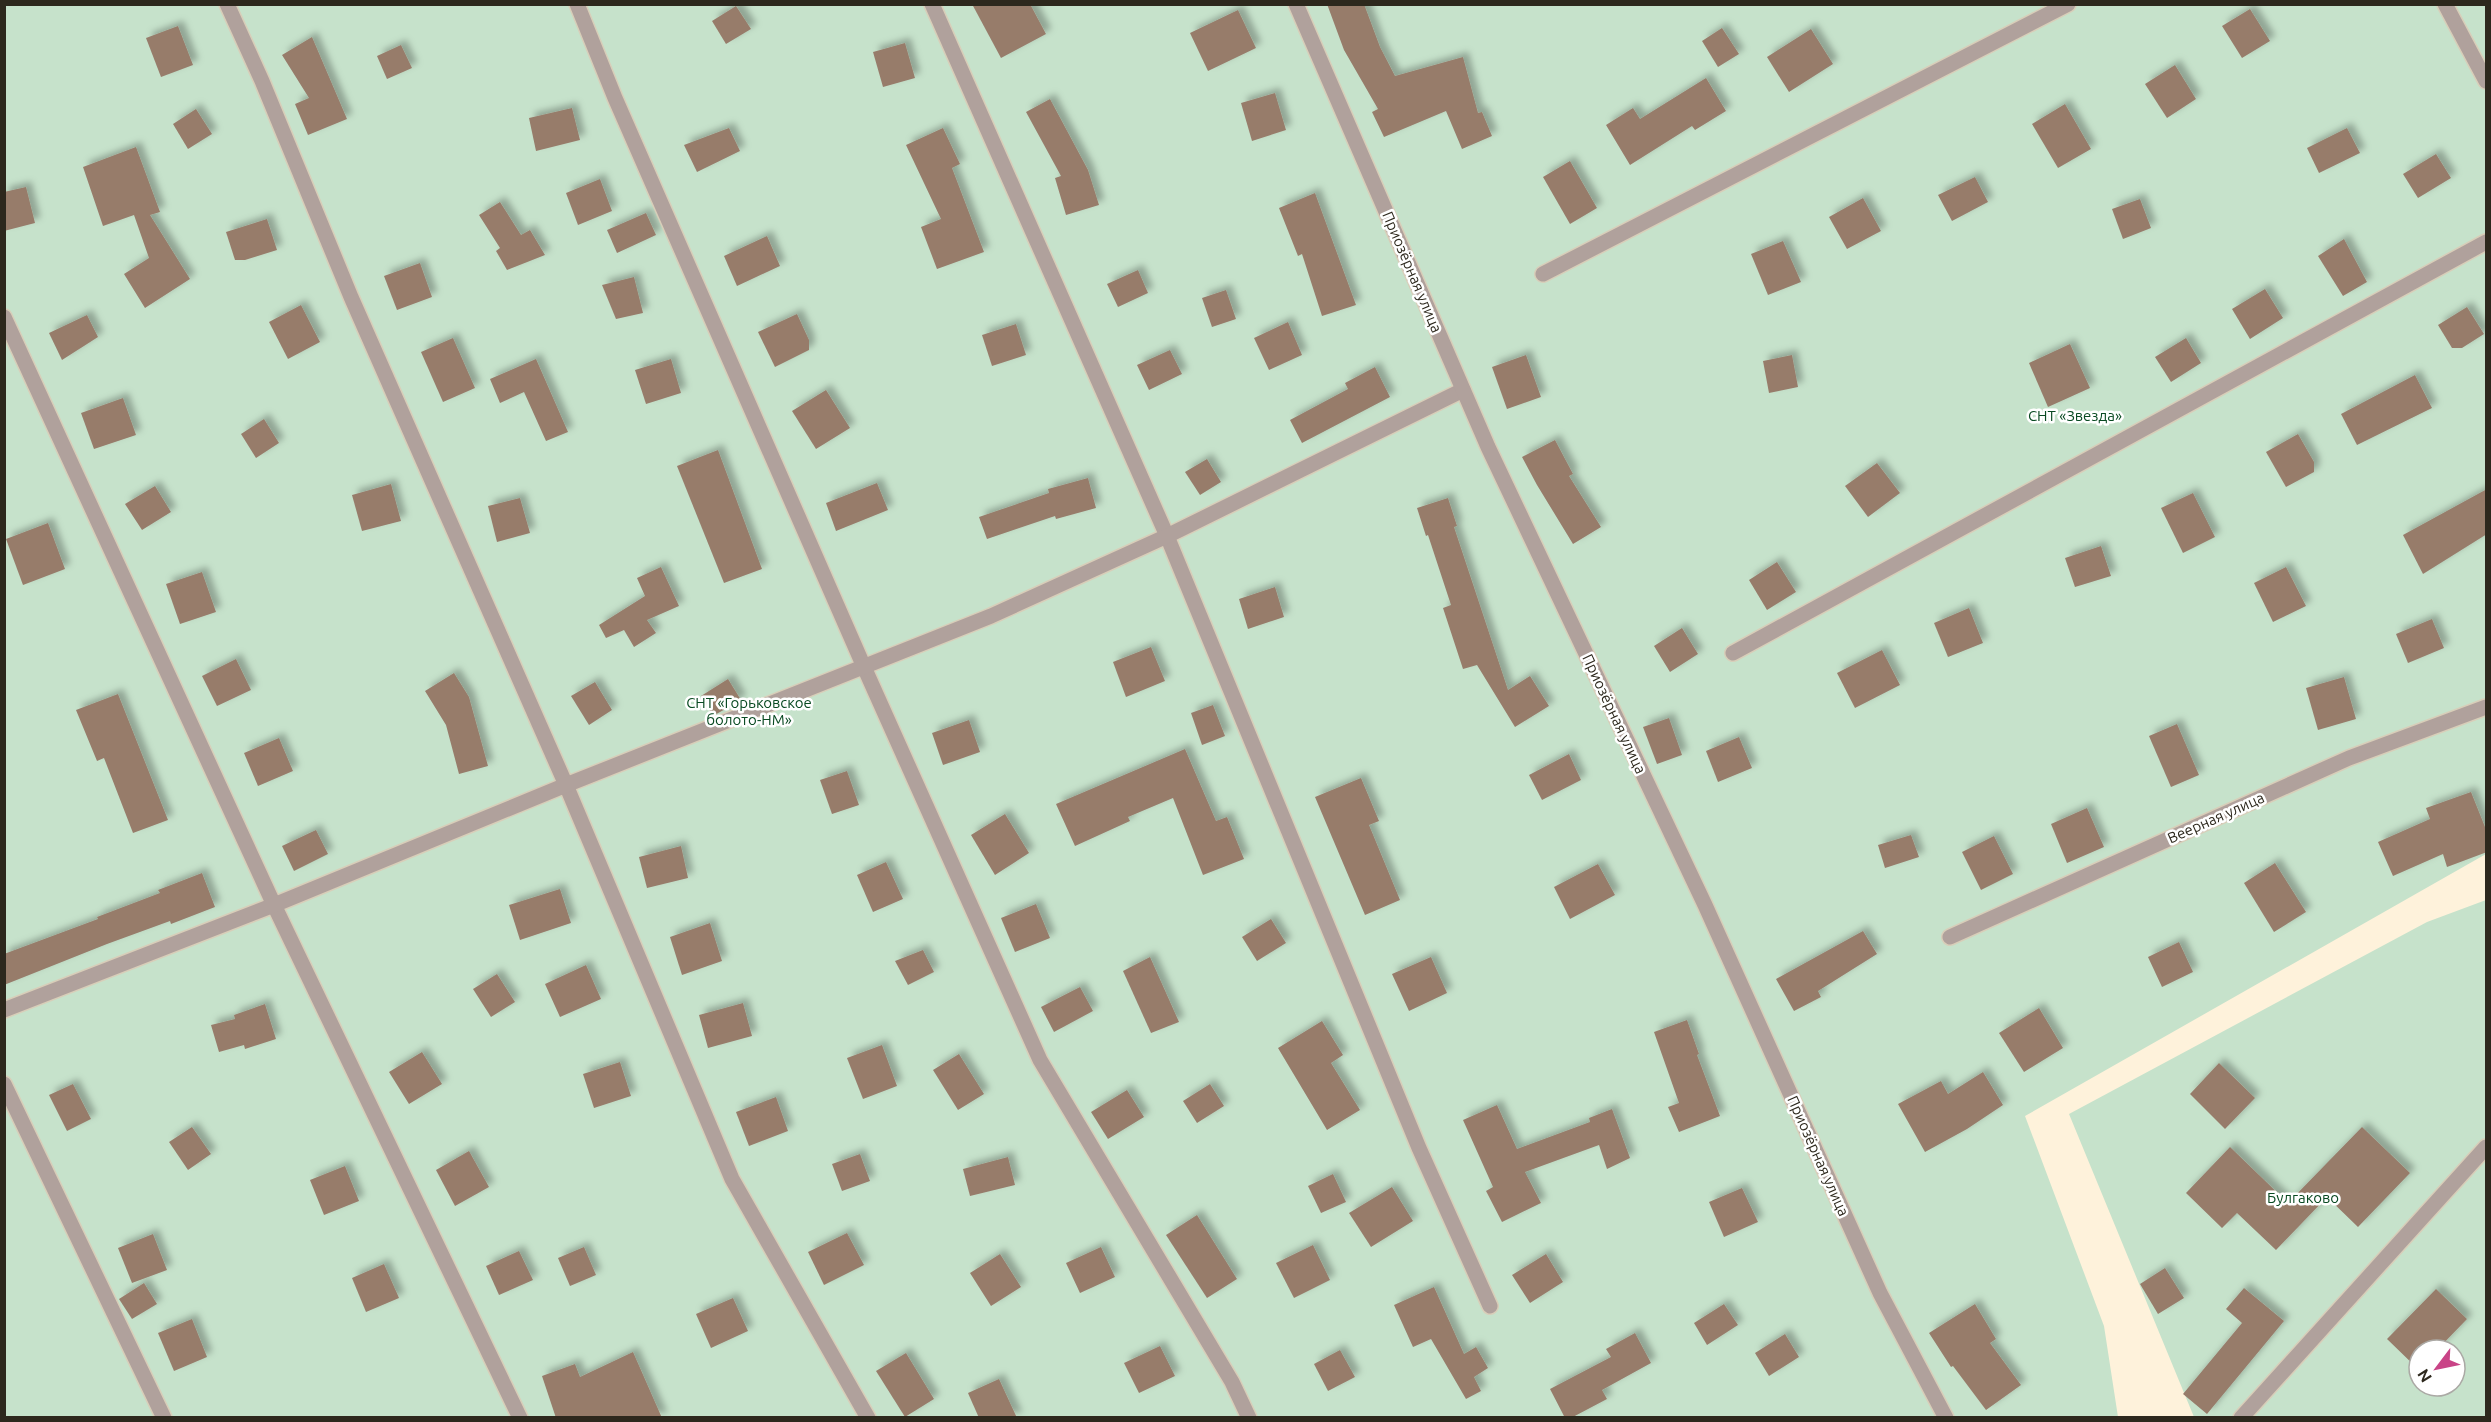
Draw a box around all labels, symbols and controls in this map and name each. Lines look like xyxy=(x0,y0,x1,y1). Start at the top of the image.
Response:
street label: Приозёрная улица xyxy=(1379,209,1446,335)
park label: СНТ «Звезда» xyxy=(2028,407,2122,424)
street label: Приозёрная улица xyxy=(1579,651,1650,776)
park label: СНТ «Горьковское болото-НМ» xyxy=(686,694,812,728)
street label: Веерная улица xyxy=(2165,789,2267,846)
street label: Приозёрная улица xyxy=(1784,1093,1853,1219)
park label: Булгаково xyxy=(2267,1189,2339,1206)
north arrow xyxy=(2407,1338,2467,1398)
text: N xyxy=(2413,1366,2435,1386)

